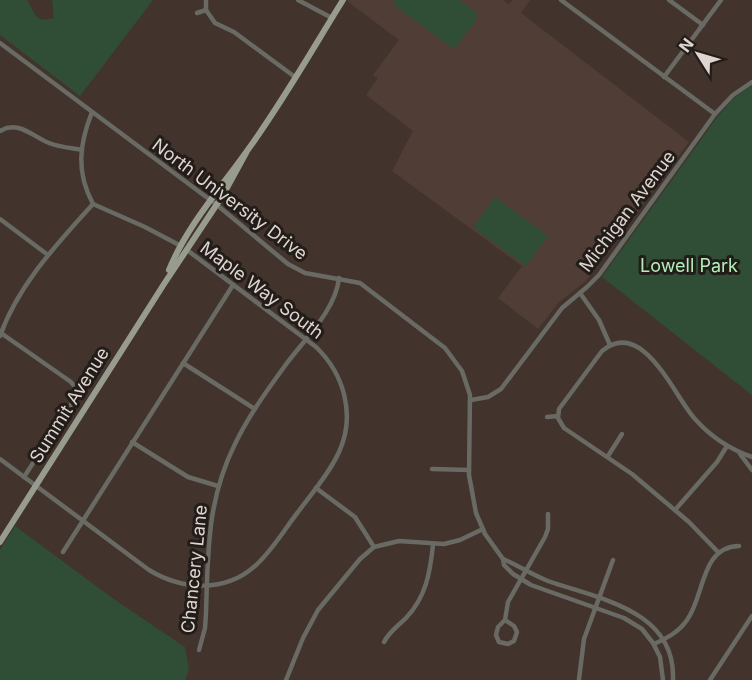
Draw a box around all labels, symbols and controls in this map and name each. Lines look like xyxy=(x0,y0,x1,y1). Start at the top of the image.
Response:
north arrow xyxy=(668,24,728,84)
text: N xyxy=(674,34,698,56)
street label: North University Drive xyxy=(148,134,312,264)
street label: Michigan Avenue xyxy=(575,146,679,276)
street label: Maple Way South xyxy=(196,237,328,343)
park label: Lowell Park xyxy=(640,255,738,276)
street label: Summit Avenue xyxy=(25,343,113,467)
street label: Chancery Lane xyxy=(177,504,211,634)

